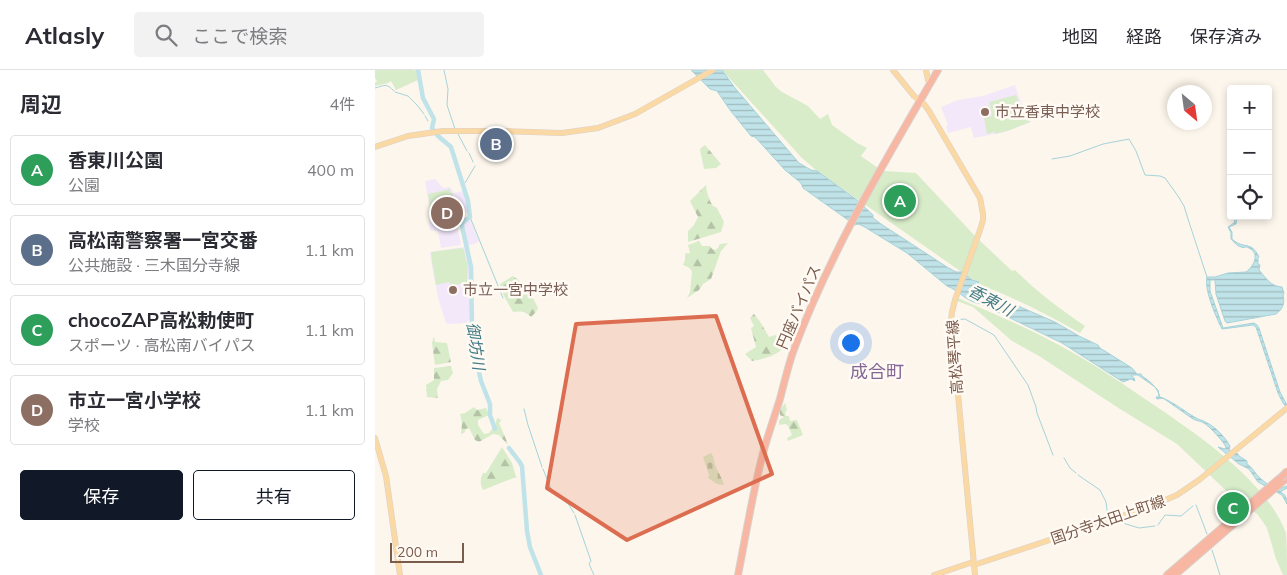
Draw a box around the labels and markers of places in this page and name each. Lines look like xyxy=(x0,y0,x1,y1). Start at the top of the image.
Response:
place label: 市立香東中学校 xyxy=(995,102,1100,121)
marker: 市立香東中学校 xyxy=(979,106,991,118)
pin: B xyxy=(480,125,512,163)
pin: A xyxy=(884,182,916,220)
pin: D xyxy=(431,194,463,232)
place label: 市立一宮中学校 xyxy=(463,280,568,299)
marker: 市立一宮中学校 xyxy=(447,284,459,296)
pin: C xyxy=(1217,489,1249,527)

